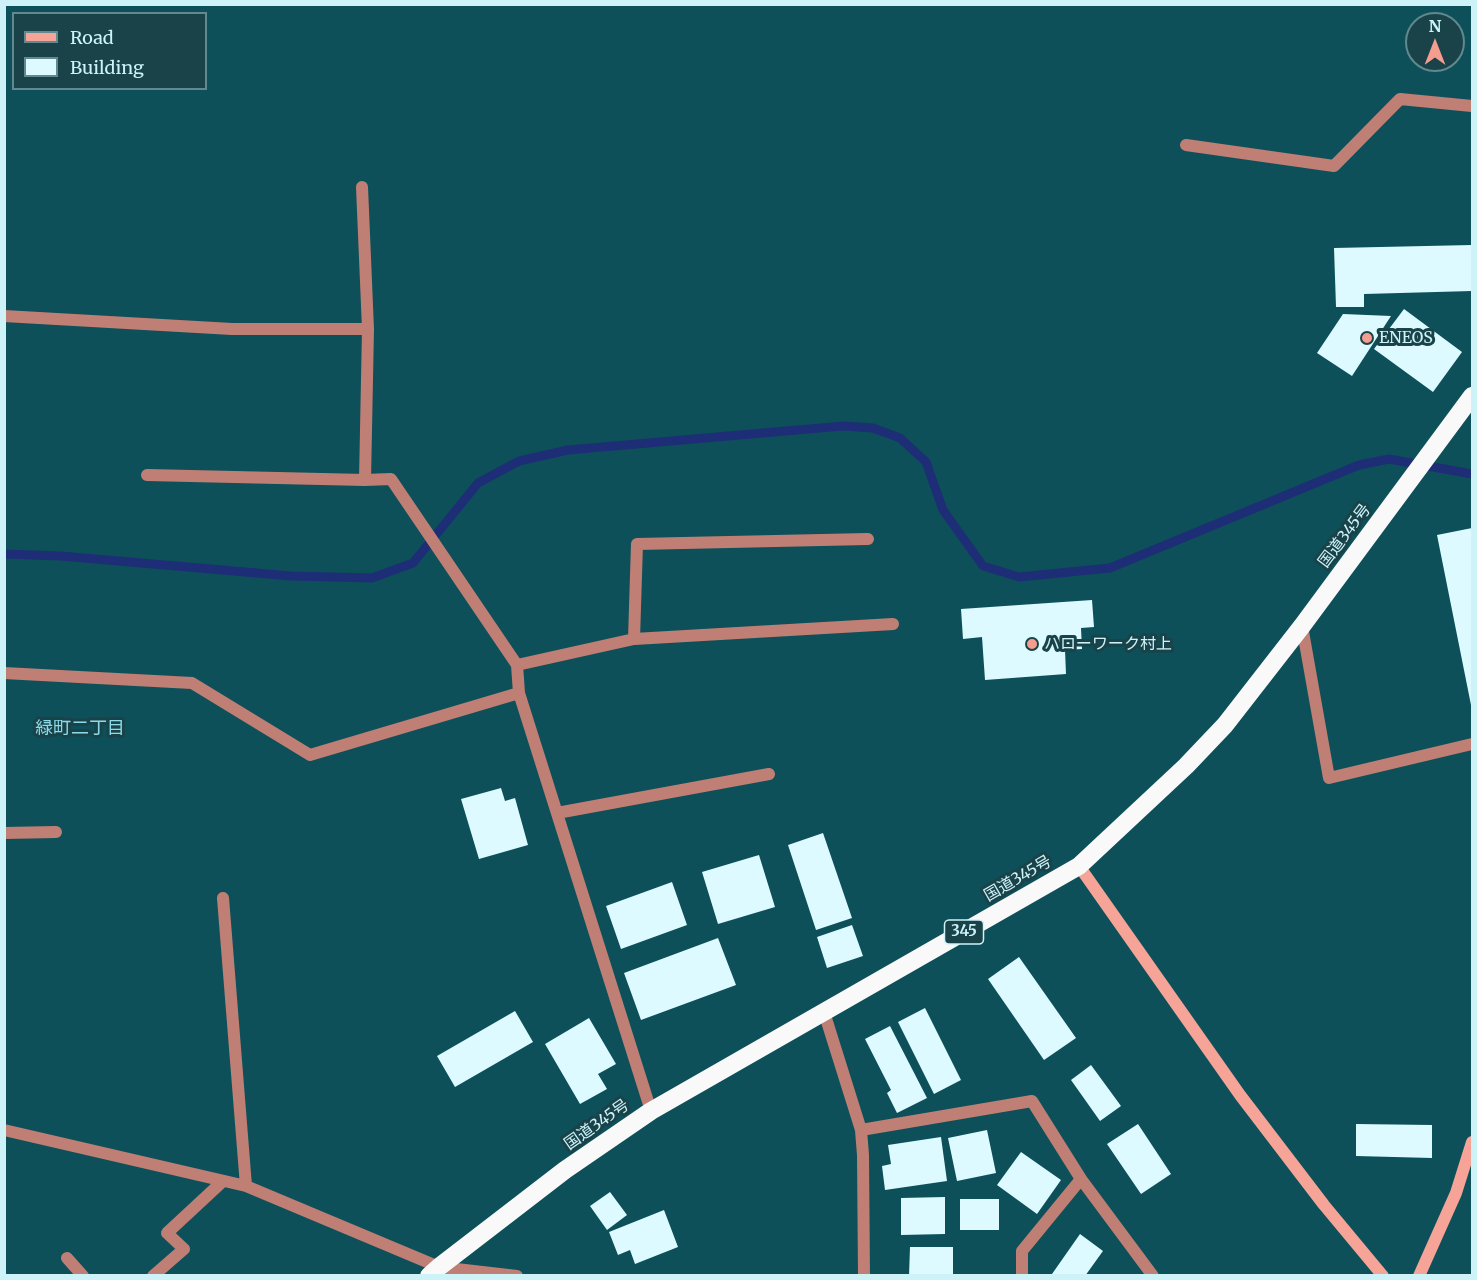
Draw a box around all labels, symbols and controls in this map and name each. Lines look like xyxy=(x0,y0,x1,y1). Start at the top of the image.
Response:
legend xyxy=(12,12,207,90)
north arrow xyxy=(1405,12,1465,72)
text: N xyxy=(1429,16,1441,36)
text: Road xyxy=(70,26,114,49)
text: Building xyxy=(70,56,144,79)
place label: ENEOS xyxy=(1379,328,1433,348)
marker: ENEOS xyxy=(1360,331,1374,345)
street label: 国道345号 xyxy=(1315,500,1375,572)
place label: ハローワーク村上 xyxy=(1044,634,1172,654)
marker: ハローワーク村上 xyxy=(1025,637,1039,651)
district label: 緑町二丁目 xyxy=(35,718,125,740)
street label: 国道345号 xyxy=(981,852,1055,906)
road number: 345 xyxy=(944,920,984,944)
street label: 国道345号 xyxy=(561,1096,633,1154)

